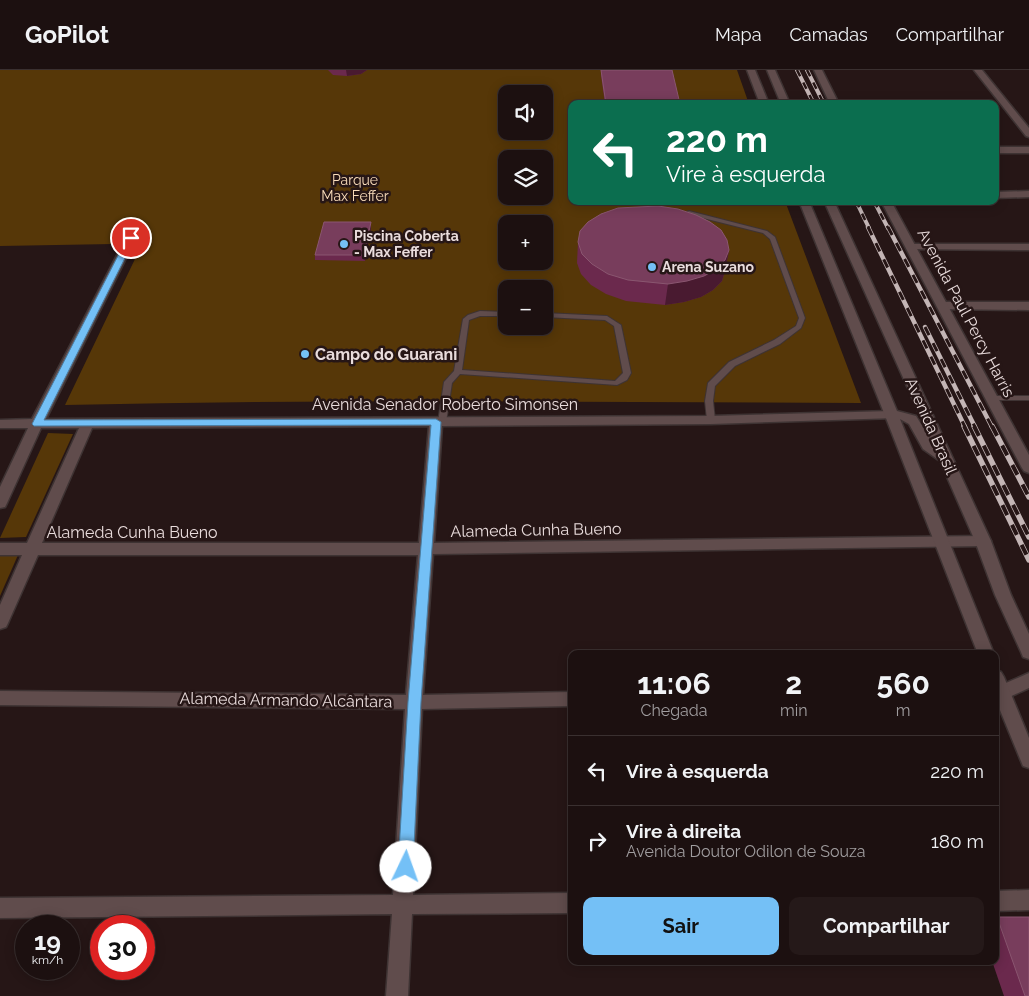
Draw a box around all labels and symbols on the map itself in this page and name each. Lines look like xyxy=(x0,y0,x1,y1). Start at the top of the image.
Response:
park label: Parque Max Feffer xyxy=(321,172,389,204)
pin xyxy=(110,217,152,259)
street label: Avenida Paul Percy Harris xyxy=(913,226,1019,401)
place label: Piscina Coberta - Max Feffer xyxy=(354,228,459,260)
marker: Piscina Coberta - Max Feffer xyxy=(338,238,350,250)
place label: Arena Suzano xyxy=(662,259,755,275)
marker: Arena Suzano xyxy=(646,261,658,273)
place label: Campo do Guarani xyxy=(315,345,457,364)
marker: Campo do Guarani xyxy=(299,348,311,360)
street label: Avenida Brasil xyxy=(901,375,961,478)
street label: Avenida Senador Roberto Simonsen xyxy=(312,395,578,414)
street label: Alameda Cunha Bueno xyxy=(450,519,622,541)
street label: Alameda Cunha Bueno xyxy=(46,523,218,542)
street label: Alameda Armando Alcântara xyxy=(179,689,393,711)
position arrow xyxy=(379,840,431,892)
speed limit sign: 30 xyxy=(90,915,155,980)

